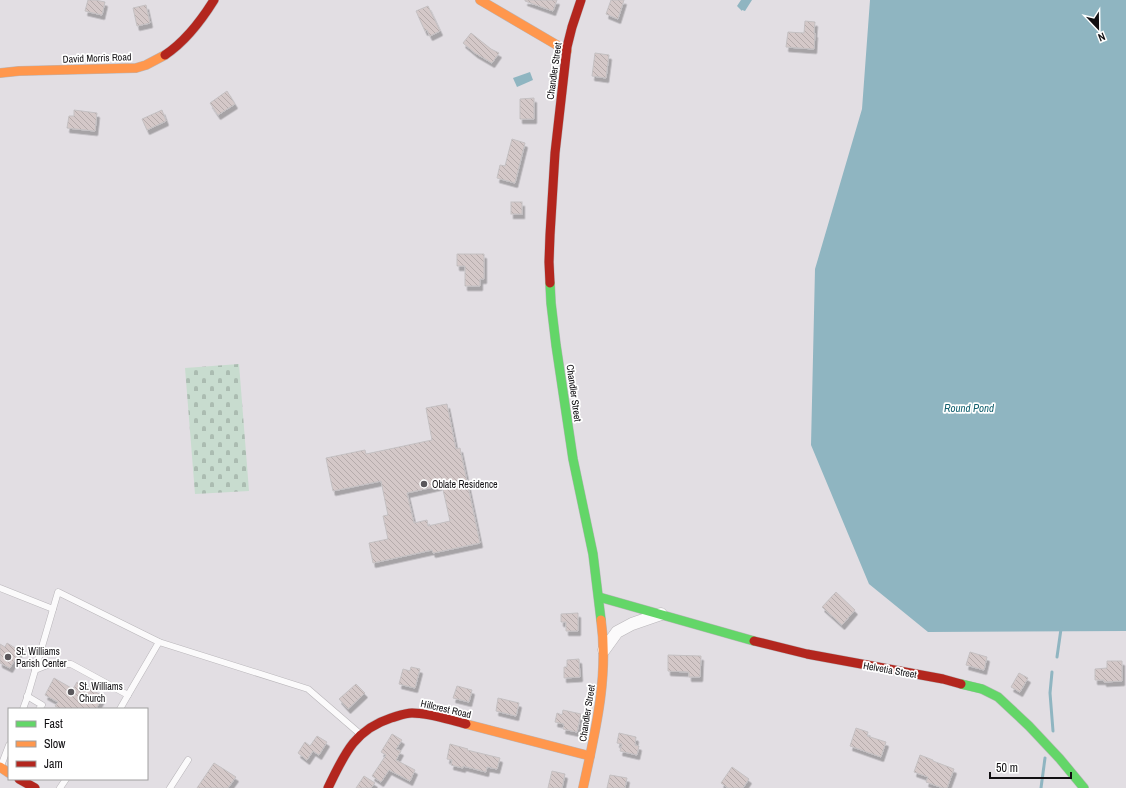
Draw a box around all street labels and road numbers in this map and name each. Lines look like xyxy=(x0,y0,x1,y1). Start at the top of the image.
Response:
street label: Chandler Street xyxy=(544,41,565,100)
street label: David Morris Road xyxy=(62,50,132,66)
street label: Chandler Street xyxy=(564,364,585,423)
street label: Helvetia Street xyxy=(862,659,919,681)
street label: Chandler Street xyxy=(576,683,598,742)
street label: Hillcrest Road xyxy=(419,697,473,721)

